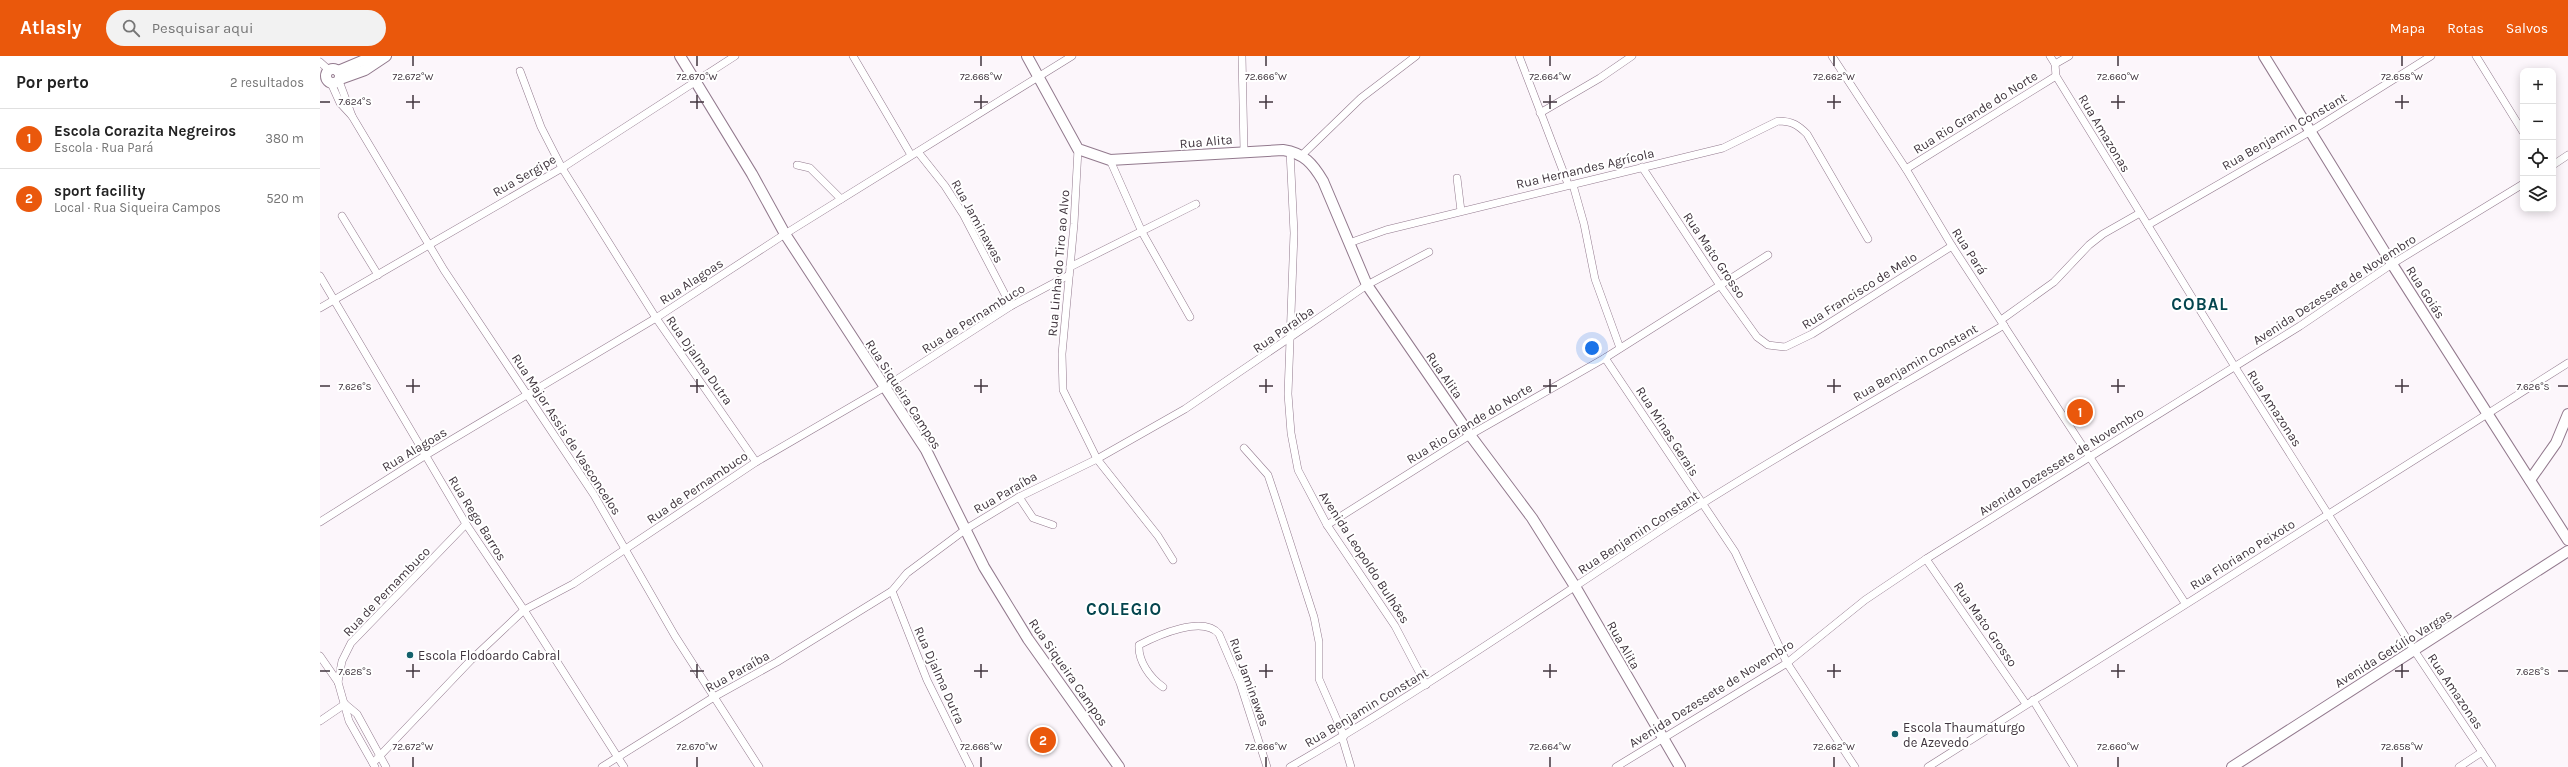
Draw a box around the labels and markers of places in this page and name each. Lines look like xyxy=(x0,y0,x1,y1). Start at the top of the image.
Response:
pin: 1 xyxy=(2067,397,2093,427)
place label: Escola Flodoardo Cabral xyxy=(418,648,560,663)
marker: Escola Flodoardo Cabral xyxy=(405,650,415,660)
place label: Escola Thaumaturgo de Azevedo xyxy=(1903,720,2025,750)
pin: 2 xyxy=(1030,725,1056,755)
marker: Escola Thaumaturgo de Azevedo xyxy=(1890,729,1900,739)

